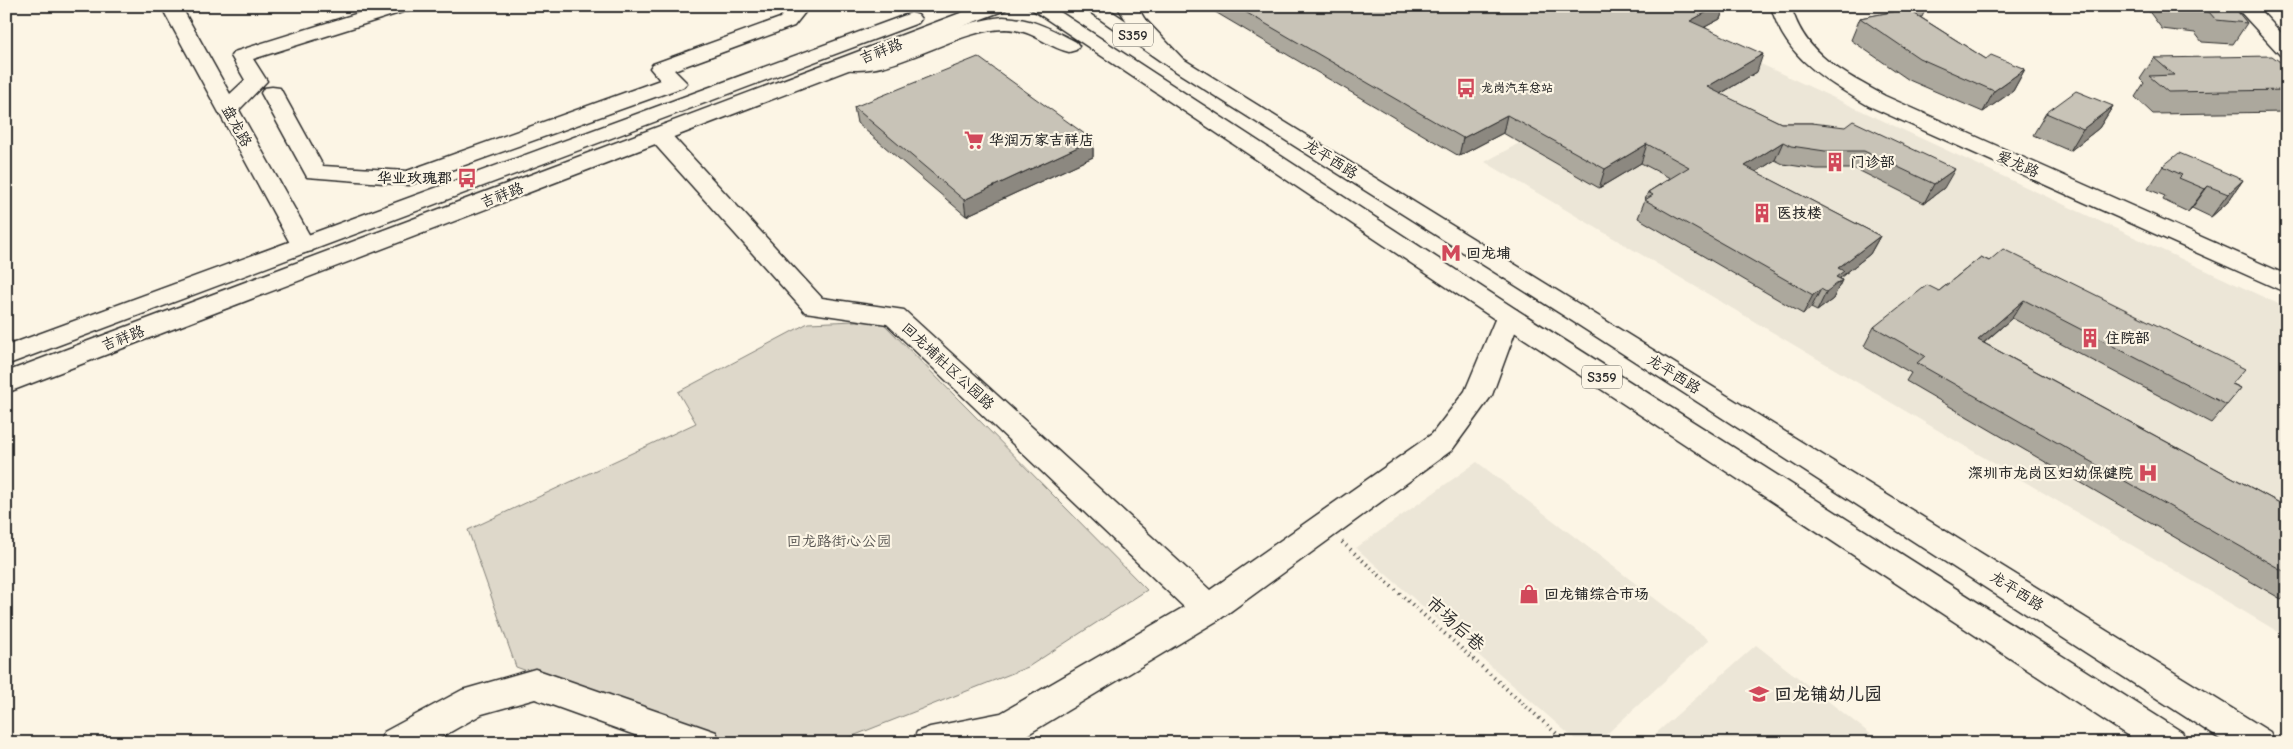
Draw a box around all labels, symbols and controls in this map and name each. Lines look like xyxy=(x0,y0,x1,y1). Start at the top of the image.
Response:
road number: S359 xyxy=(1113,24,1153,46)
street label: 吉祥路 xyxy=(857,35,905,67)
bus stop icon: 龙岗汽车总站 xyxy=(1455,77,1477,99)
place label: 龙岗汽车总站 xyxy=(1481,81,1553,95)
street label: 盘龙路 xyxy=(218,102,256,150)
supermarket icon: 华润万家吉祥店 xyxy=(963,129,985,151)
place label: 华润万家吉祥店 xyxy=(989,131,1094,149)
street label: 龙平西路 xyxy=(1301,135,1361,183)
street label: 爱龙路 xyxy=(1994,147,2042,181)
building icon: 门诊部 xyxy=(1824,151,1846,173)
place label: 门诊部 xyxy=(1850,153,1895,171)
bus stop icon: 华业玫瑰郡 xyxy=(456,167,478,189)
place label: 华业玫瑰郡 xyxy=(377,169,452,187)
street label: 吉祥路 xyxy=(478,179,526,211)
building icon: 医技楼 xyxy=(1751,202,1773,224)
place label: 医技楼 xyxy=(1777,204,1822,222)
metro station icon: 回龙埔 xyxy=(1440,242,1462,264)
place label: 回龙埔 xyxy=(1466,244,1511,262)
street label: 回龙埔社区公园路 xyxy=(898,318,998,414)
street label: 吉祥路 xyxy=(99,322,147,354)
building icon: 住院部 xyxy=(2079,327,2101,349)
place label: 住院部 xyxy=(2105,329,2150,347)
street label: 龙平西路 xyxy=(1644,350,1704,398)
road number: S359 xyxy=(1582,366,1622,388)
hospital icon: 深圳市龙岗区妇幼保健院 xyxy=(2137,462,2159,484)
place label: 深圳市龙岗区妇幼保健院 xyxy=(1968,464,2133,482)
park label: 回龙路街心公园 xyxy=(786,532,892,550)
street label: 龙平西路 xyxy=(1987,567,2047,615)
shop icon: 回龙铺综合市场 xyxy=(1518,583,1540,605)
place label: 回龙铺综合市场 xyxy=(1544,585,1649,603)
street label: 市场后巷 xyxy=(1421,592,1489,656)
school or university icon: 回龙铺幼儿园 xyxy=(1748,683,1770,705)
place label: 回龙铺幼儿园 xyxy=(1774,684,1882,705)

